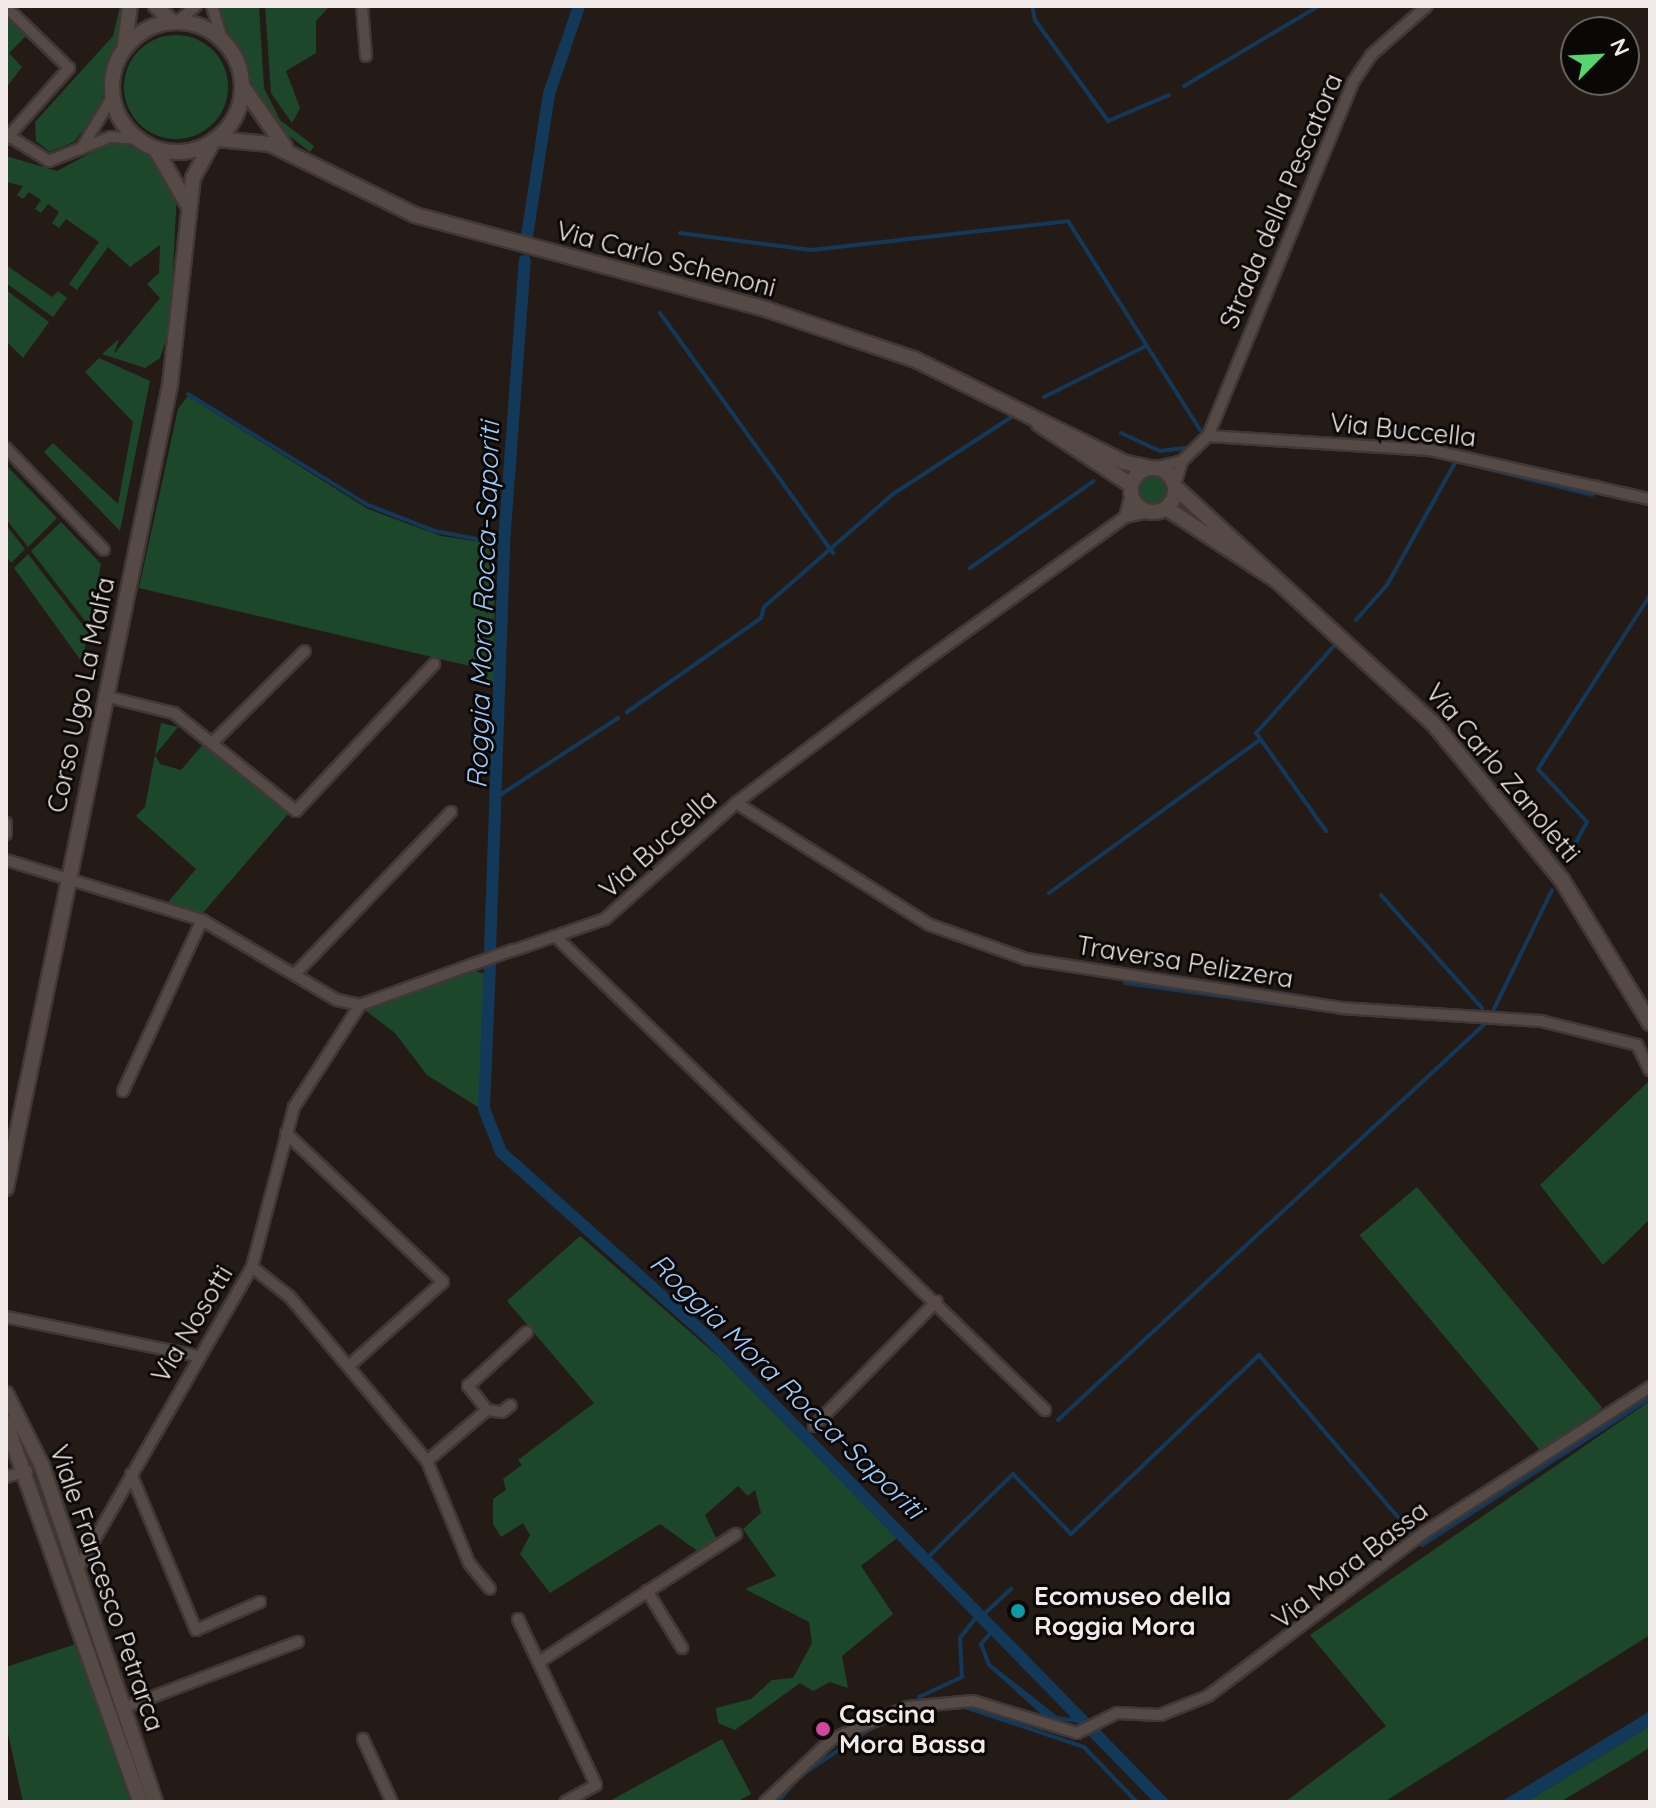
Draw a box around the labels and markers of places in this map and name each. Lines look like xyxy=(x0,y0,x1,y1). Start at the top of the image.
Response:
place label: Ecomuseo della Roggia Mora xyxy=(1034,1580,1231,1642)
marker: Ecomuseo della Roggia Mora xyxy=(1009,1602,1027,1620)
place label: Cascina Mora Bassa xyxy=(839,1698,986,1760)
marker: Cascina Mora Bassa xyxy=(814,1720,832,1738)

